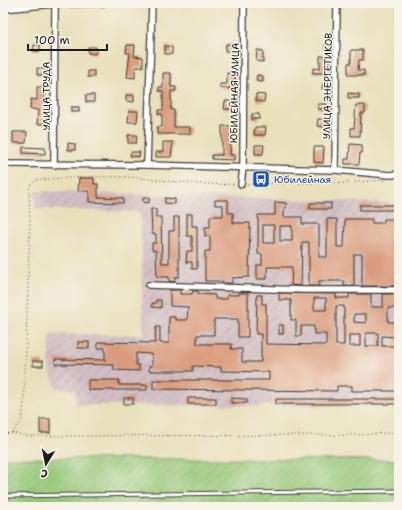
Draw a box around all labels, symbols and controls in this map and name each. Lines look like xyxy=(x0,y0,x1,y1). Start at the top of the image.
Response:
scale bar xyxy=(28,26,107,52)
text: 100 m xyxy=(34,32,70,48)
street label: УЛИЦА ЭНЕРГЕТИКОВ xyxy=(320,33,335,139)
street label: ЮБИЛЕЙНАЯ УЛИЦА xyxy=(227,43,242,143)
street label: УЛИЦА ТРУДА xyxy=(40,61,53,131)
bus stop icon: Юбилейная xyxy=(251,169,271,189)
place label: Юбилейная xyxy=(274,173,331,186)
north arrow xyxy=(26,444,66,484)
text: С xyxy=(39,465,49,481)

